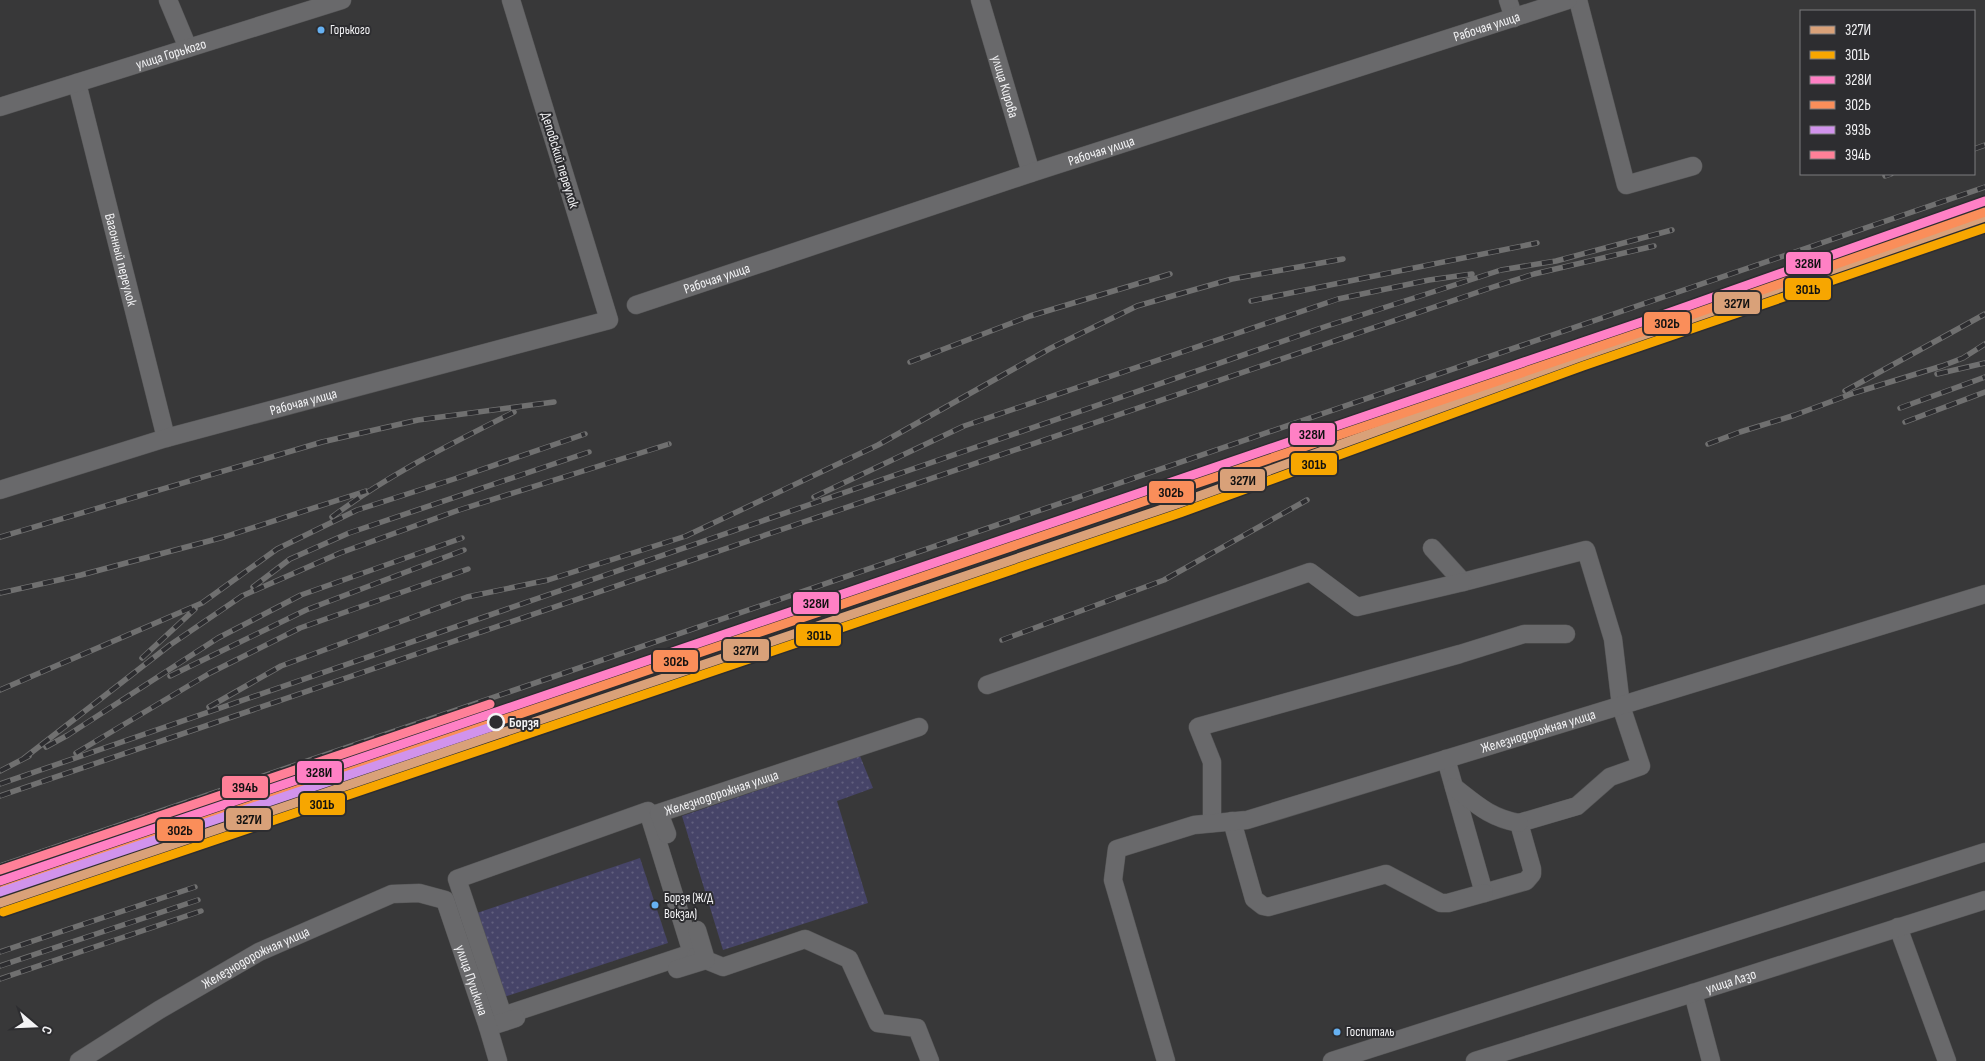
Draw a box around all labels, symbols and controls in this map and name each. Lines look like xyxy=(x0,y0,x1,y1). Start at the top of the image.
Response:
street label: Рабочая улица xyxy=(1451,8,1522,45)
legend xyxy=(1800,10,1975,175)
text: 327И xyxy=(1845,21,1871,40)
place label: Горького xyxy=(330,22,370,38)
marker: Горького xyxy=(316,25,326,35)
street label: улица Горького xyxy=(134,35,208,73)
text: 301Ь xyxy=(1845,46,1870,65)
street label: улица Кирова xyxy=(988,53,1023,120)
text: 328И xyxy=(1845,71,1872,90)
text: 302Ь xyxy=(1845,96,1871,115)
street label: Деповский переулок xyxy=(537,110,583,211)
text: 393Ь xyxy=(1845,121,1871,140)
street label: Рабочая улица xyxy=(1066,132,1136,169)
text: 394Ь xyxy=(1845,146,1871,165)
street label: Вагонный переулок xyxy=(101,211,141,308)
line badge: 328И xyxy=(1785,251,1832,275)
text: 328И xyxy=(1795,255,1821,272)
street label: Рабочая улица xyxy=(681,259,752,297)
line badge: 301Ь xyxy=(1784,277,1832,301)
text: 301Ь xyxy=(1795,281,1821,298)
line badge: 327И xyxy=(1713,291,1761,315)
text: 327И xyxy=(1724,295,1750,312)
line badge: 302Ь xyxy=(1643,311,1691,335)
text: 302Ь xyxy=(1654,315,1680,332)
street label: Рабочая улица xyxy=(268,384,339,419)
line badge: 328И xyxy=(1289,422,1336,446)
text: 328И xyxy=(1299,426,1325,443)
line badge: 301Ь xyxy=(1290,452,1338,476)
text: 301Ь xyxy=(1301,456,1327,473)
line badge: 327И xyxy=(1219,468,1266,492)
text: 327И xyxy=(1230,472,1256,489)
line badge: 302Ь xyxy=(1148,480,1195,504)
text: 302Ь xyxy=(1158,484,1184,501)
line badge: 328И xyxy=(792,591,840,615)
text: 328И xyxy=(803,595,829,612)
line badge: 301Ь xyxy=(795,623,842,647)
text: 301Ь xyxy=(806,627,832,644)
line badge: 327И xyxy=(722,638,770,662)
text: 327И xyxy=(733,642,759,659)
line badge: 302Ь xyxy=(652,649,699,673)
text: 302Ь xyxy=(663,653,689,670)
street label: Железнодорожная улица xyxy=(1478,705,1597,756)
marker: Борзя xyxy=(487,713,505,731)
place label: Борзя xyxy=(509,714,539,731)
line badge: 328И xyxy=(296,760,343,784)
text: 328И xyxy=(306,764,332,781)
street label: Железнодорожная улица xyxy=(662,766,780,819)
line badge: 394Ь xyxy=(221,775,269,799)
text: 394Ь xyxy=(232,779,258,796)
line badge: 301Ь xyxy=(299,792,346,816)
text: 301Ь xyxy=(309,796,335,813)
line badge: 327И xyxy=(225,807,272,831)
text: 327И xyxy=(236,811,262,828)
line badge: 302Ь xyxy=(156,818,204,842)
text: 302Ь xyxy=(167,822,193,839)
place label: Борзя (Ж/Д Вокзал) xyxy=(664,890,714,922)
marker: Борзя (Ж/Д Вокзал) xyxy=(650,900,660,910)
street label: Железнодорожная улица xyxy=(198,923,312,992)
street label: улица Пушкина xyxy=(452,943,492,1018)
street label: улица Лазо xyxy=(1703,965,1758,997)
north arrow xyxy=(10,1001,60,1051)
text: С xyxy=(38,1024,56,1036)
place label: Госпиталь xyxy=(1346,1024,1394,1040)
marker: Госпиталь xyxy=(1332,1027,1342,1037)

